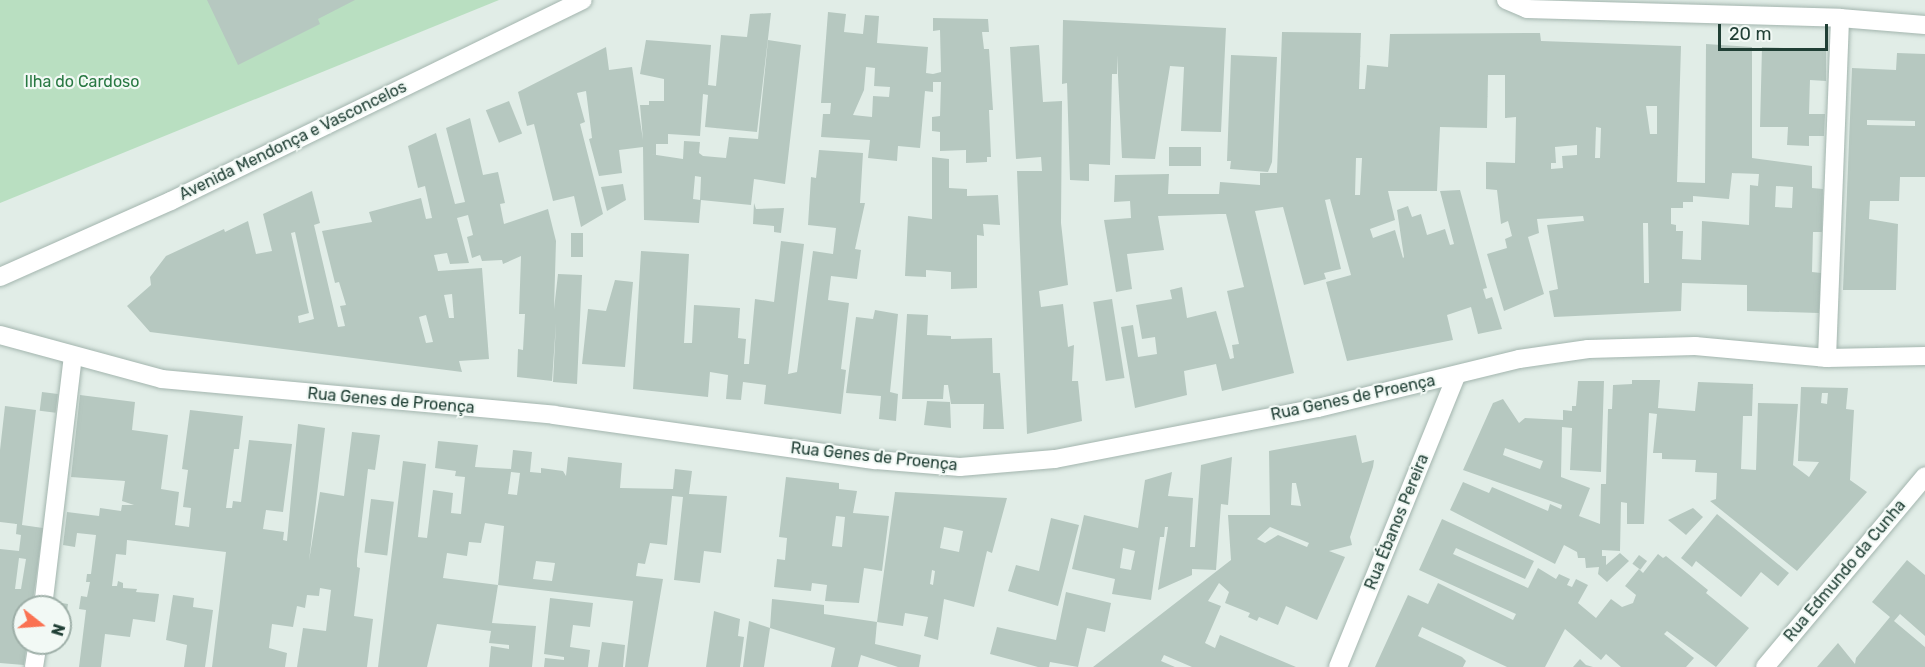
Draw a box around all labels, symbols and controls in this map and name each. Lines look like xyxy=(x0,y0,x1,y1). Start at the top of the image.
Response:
scale bar xyxy=(1721,12,1830,50)
text: 20 m xyxy=(1729,23,1771,45)
park label: Ilha do Cardoso xyxy=(25,72,139,92)
street label: Avenida Mendonça e Vasconcelos xyxy=(176,77,410,205)
street label: Rua Genes de Proença xyxy=(1269,371,1437,425)
street label: Rua Genes de Proença xyxy=(307,384,475,418)
street label: Rua Genes de Proença xyxy=(790,439,958,475)
street label: Rua Ébanos Pereira xyxy=(1361,451,1433,593)
street label: Rua Edmundo da Cunha xyxy=(1780,496,1910,646)
north arrow xyxy=(12,595,72,655)
text: N xyxy=(47,622,69,638)

